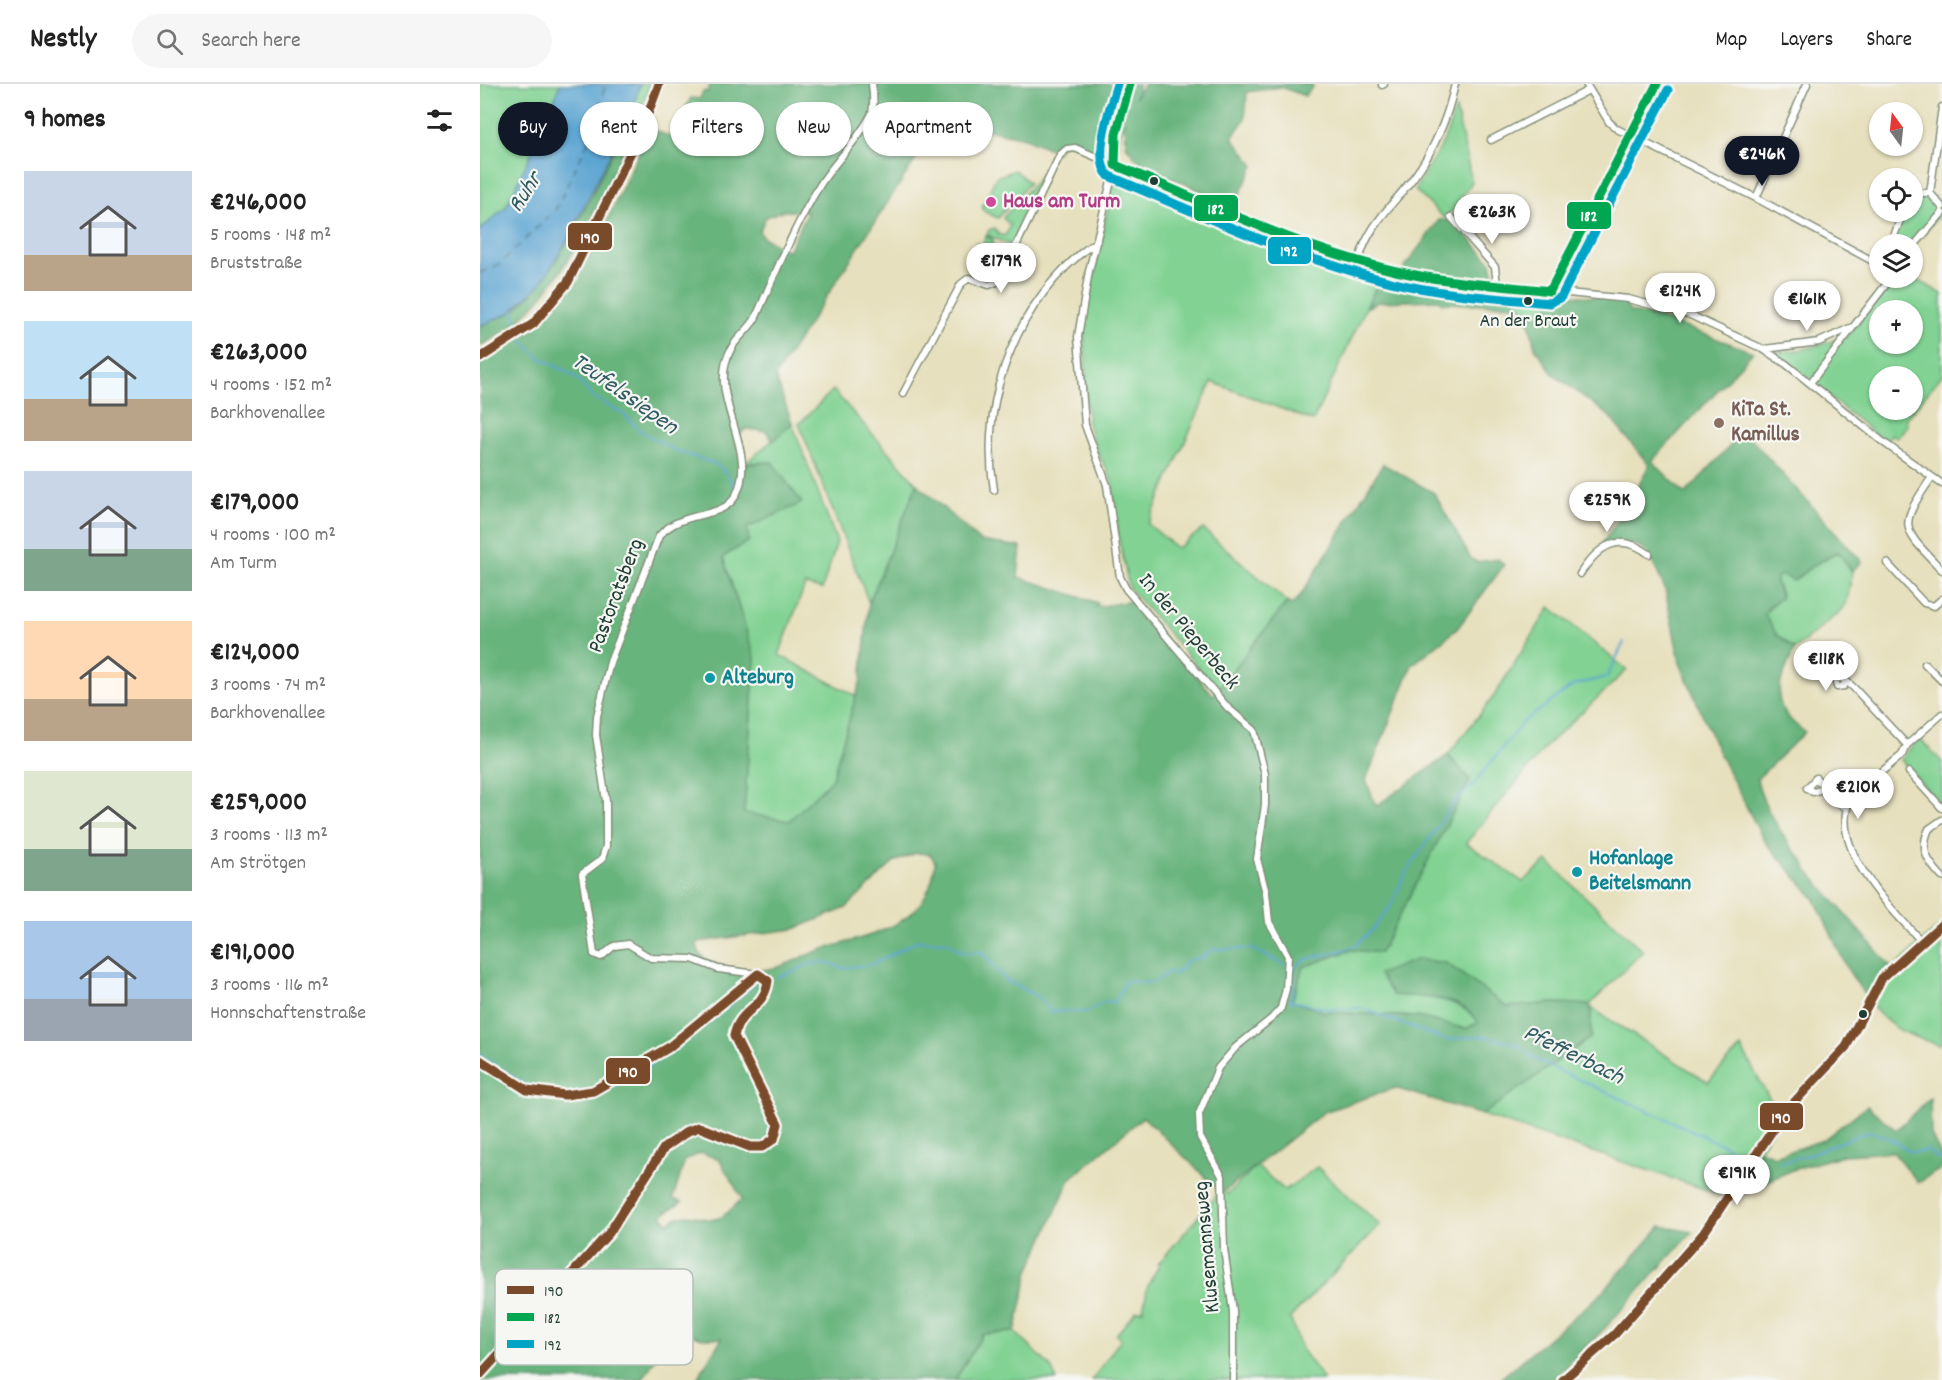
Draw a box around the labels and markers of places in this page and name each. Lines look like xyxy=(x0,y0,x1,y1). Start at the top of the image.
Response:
pin: €246K xyxy=(1720,136,1804,187)
unlabelled marker xyxy=(1148,175,1160,187)
place label: Haus am Turm xyxy=(1003,187,1120,218)
pin: €263K xyxy=(1450,194,1534,245)
marker: Haus am Turm xyxy=(984,195,998,209)
pin: €179K xyxy=(959,243,1043,294)
pin: €124K xyxy=(1638,273,1722,324)
pin: €161K xyxy=(1765,281,1849,332)
marker: An der Braut xyxy=(1522,295,1534,307)
place label: An der Braut xyxy=(1479,308,1577,336)
place label: KiTa St. Kamillus xyxy=(1731,395,1800,451)
marker: KiTa St. Kamillus xyxy=(1712,416,1726,430)
pin: €259K xyxy=(1565,482,1649,533)
pin: €118K xyxy=(1784,641,1868,692)
place label: Alteburg xyxy=(722,663,794,694)
marker: Alteburg xyxy=(703,671,717,685)
pin: €210K xyxy=(1816,769,1900,820)
place label: Hofanlage Beitelsmann xyxy=(1589,844,1691,900)
marker: Hofanlage Beitelsmann xyxy=(1570,865,1584,879)
unlabelled marker xyxy=(1857,1008,1869,1020)
pin: €191K xyxy=(1695,1155,1779,1206)

